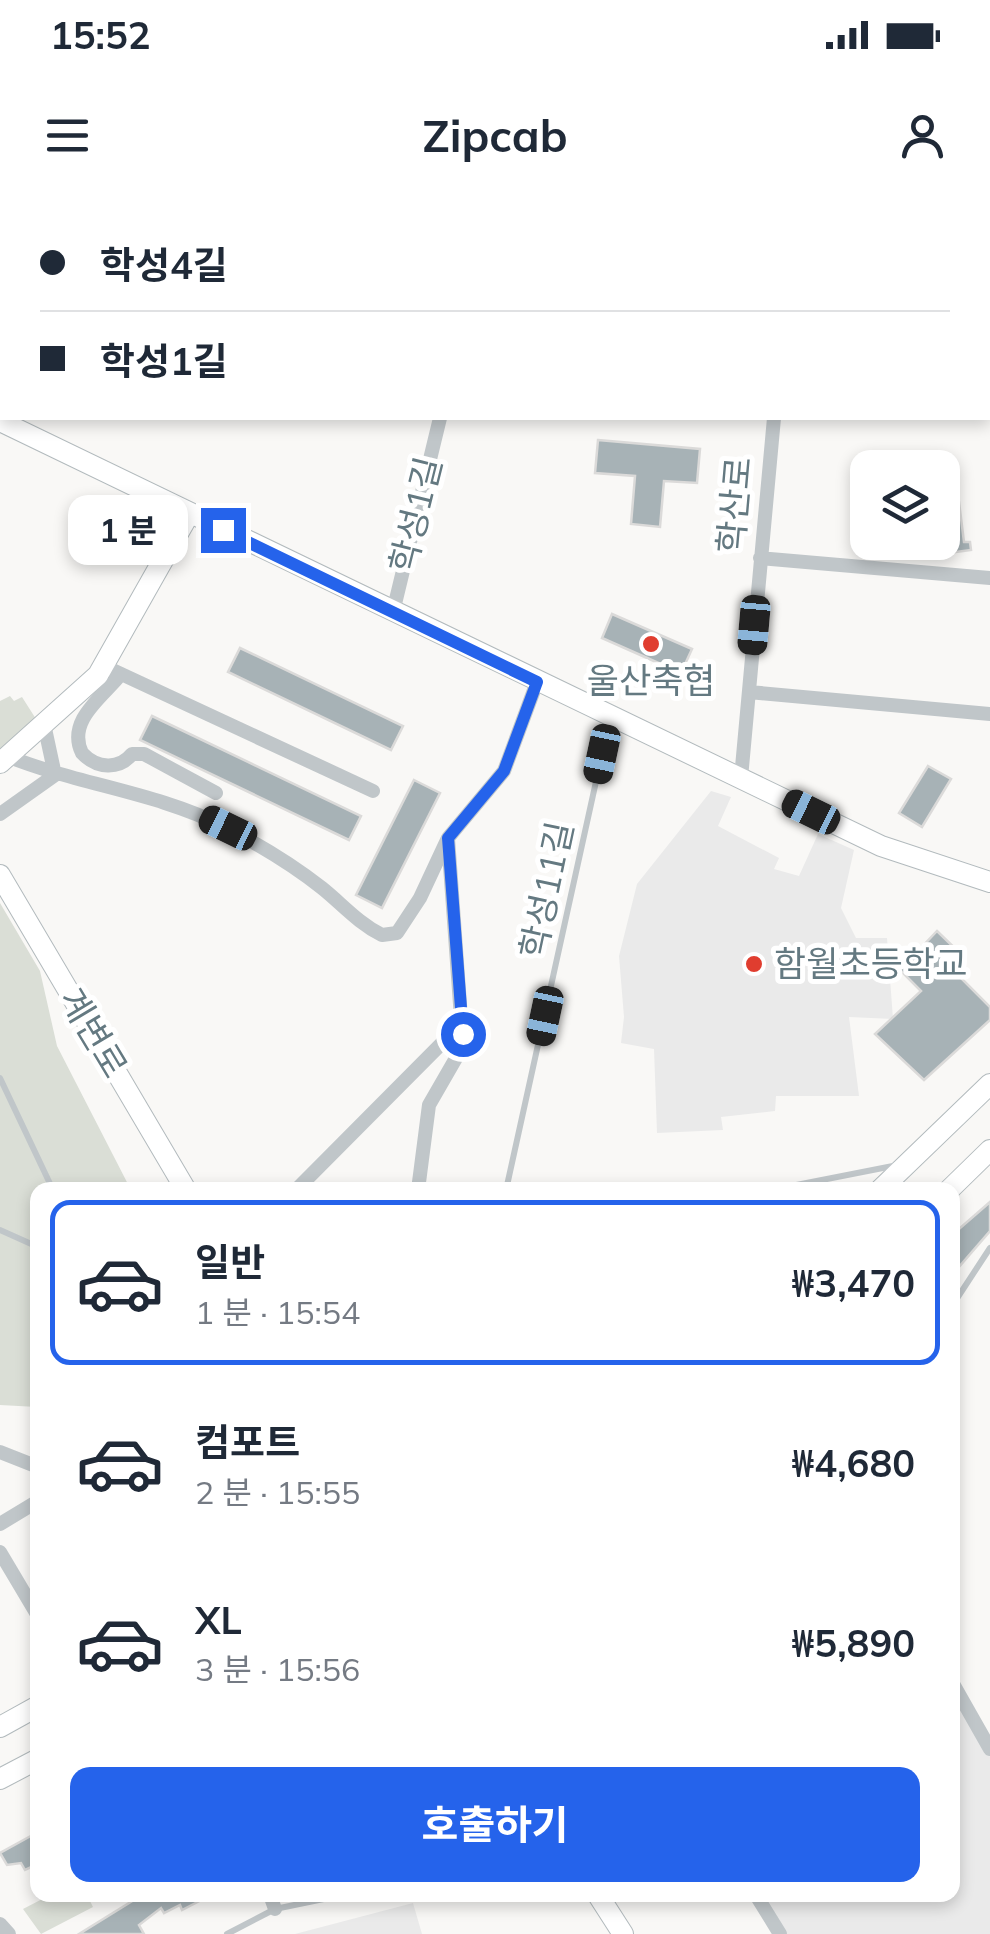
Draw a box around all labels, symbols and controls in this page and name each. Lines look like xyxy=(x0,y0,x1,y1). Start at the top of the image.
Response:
text: 15:52 xyxy=(50,11,151,59)
text: Zipcab xyxy=(422,107,568,163)
icon: menu xyxy=(40,108,95,163)
icon: person xyxy=(895,108,950,163)
text: 학성4길 xyxy=(100,241,228,289)
text: 학성1길 xyxy=(100,337,228,385)
map controls xyxy=(850,450,960,560)
button: layers xyxy=(850,450,960,560)
street label: 학성1길 xyxy=(379,452,451,577)
street label: 학산로 xyxy=(708,455,760,555)
callout: 1 분 xyxy=(68,495,188,565)
route end xyxy=(201,508,246,553)
text: 1 분 xyxy=(99,510,157,550)
car xyxy=(736,594,772,656)
marker: 울산축협 xyxy=(640,633,662,655)
place label: 울산축협 xyxy=(587,658,715,702)
car xyxy=(581,722,623,786)
car xyxy=(777,785,845,839)
car xyxy=(194,801,262,855)
street label: 학성11길 xyxy=(510,817,582,962)
place label: 함월초등학교 xyxy=(774,941,967,985)
marker: 함월초등학교 xyxy=(743,953,765,975)
street label: 계변로 xyxy=(50,980,138,1085)
car xyxy=(524,984,566,1048)
route start xyxy=(441,1012,486,1057)
icon: car xyxy=(75,1238,165,1328)
text: 일반 xyxy=(195,1238,265,1286)
text: ₩3,470 xyxy=(792,1259,915,1307)
text: 1 분 · 15:54 xyxy=(195,1292,360,1332)
icon: car xyxy=(75,1418,165,1508)
text: 컴포트 xyxy=(195,1418,300,1466)
text: ₩4,680 xyxy=(792,1439,915,1487)
text: 2 분 · 15:55 xyxy=(195,1472,360,1512)
text: XL xyxy=(195,1596,242,1644)
icon: car xyxy=(75,1598,165,1688)
text: ₩5,890 xyxy=(792,1619,915,1667)
text: 3 분 · 15:56 xyxy=(195,1649,360,1689)
button: 호출하기 xyxy=(70,1767,920,1882)

